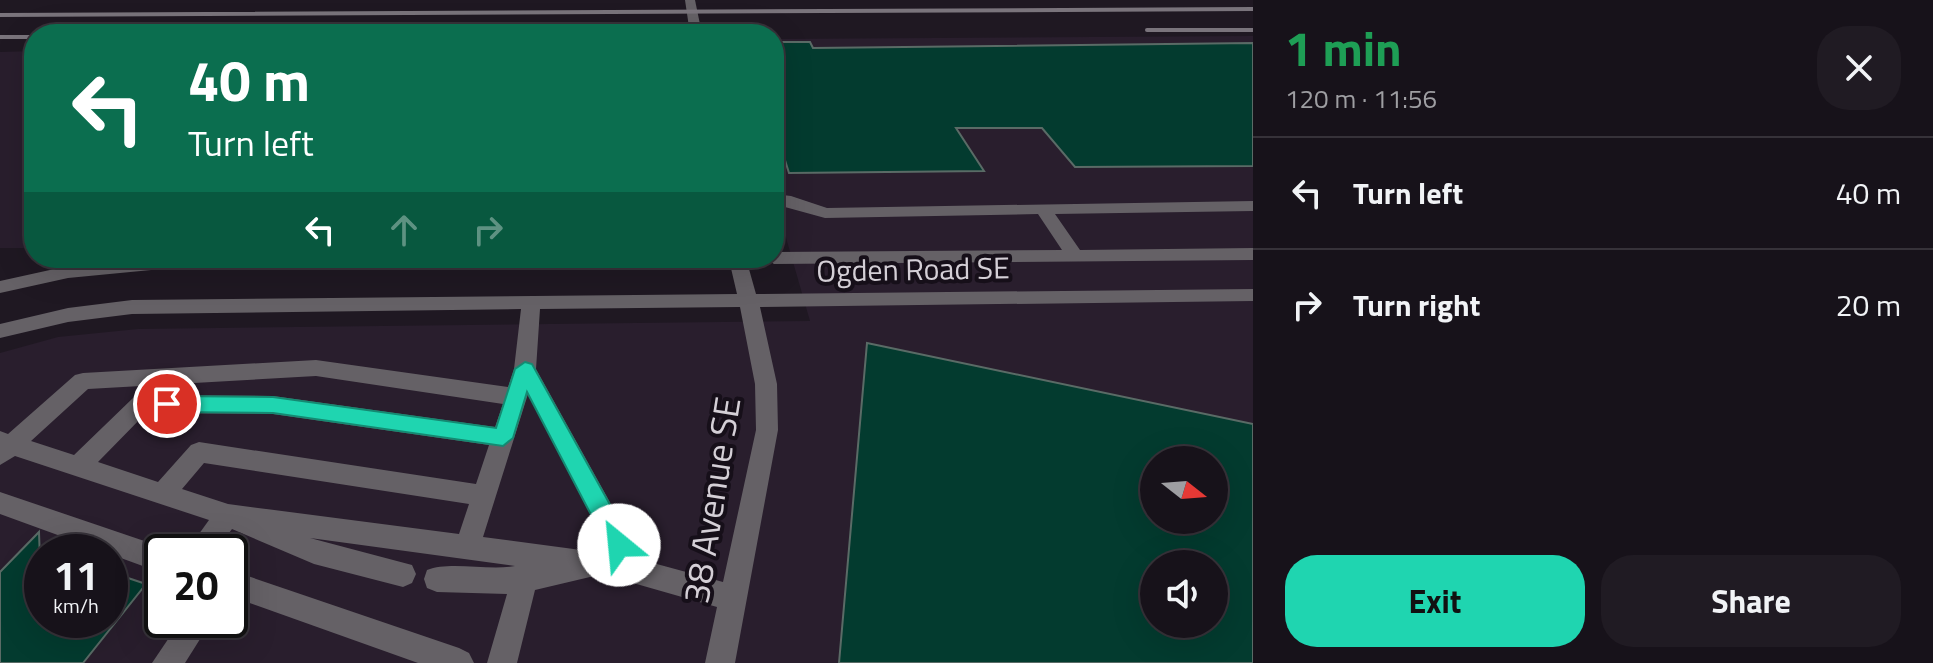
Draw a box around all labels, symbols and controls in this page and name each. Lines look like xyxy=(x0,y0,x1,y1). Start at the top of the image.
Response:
text: 1 min xyxy=(1285,12,1402,85)
button: close xyxy=(1817,26,1901,110)
text: 40 m xyxy=(188,38,310,123)
icon: left xyxy=(56,56,160,160)
text: 120 m · 11:56 xyxy=(1285,79,1437,118)
text: Turn left xyxy=(188,115,314,170)
text: Turn left xyxy=(1353,170,1463,216)
text: 40 m xyxy=(1836,170,1901,216)
icon: left xyxy=(1285,171,1329,215)
icon: left xyxy=(298,208,342,252)
icon: ahead xyxy=(382,208,426,252)
icon: right xyxy=(466,208,510,252)
street label: Ogden Road SE xyxy=(816,244,1010,294)
text: Turn right xyxy=(1353,282,1481,328)
text: 20 m xyxy=(1836,282,1901,328)
icon: right xyxy=(1285,283,1329,327)
pin xyxy=(133,370,201,438)
icon: arrive xyxy=(145,382,189,426)
street label: 38 Avenue SE xyxy=(668,393,754,607)
north arrow xyxy=(1140,446,1228,534)
map controls xyxy=(1140,446,1228,638)
position arrow xyxy=(577,503,661,587)
speed limit sign: 20 xyxy=(144,534,248,638)
text: 11 xyxy=(54,545,98,606)
button: sound xyxy=(1140,550,1228,638)
button: Exit xyxy=(1285,555,1585,647)
button: Share xyxy=(1601,555,1901,647)
text: km/h xyxy=(53,590,99,621)

